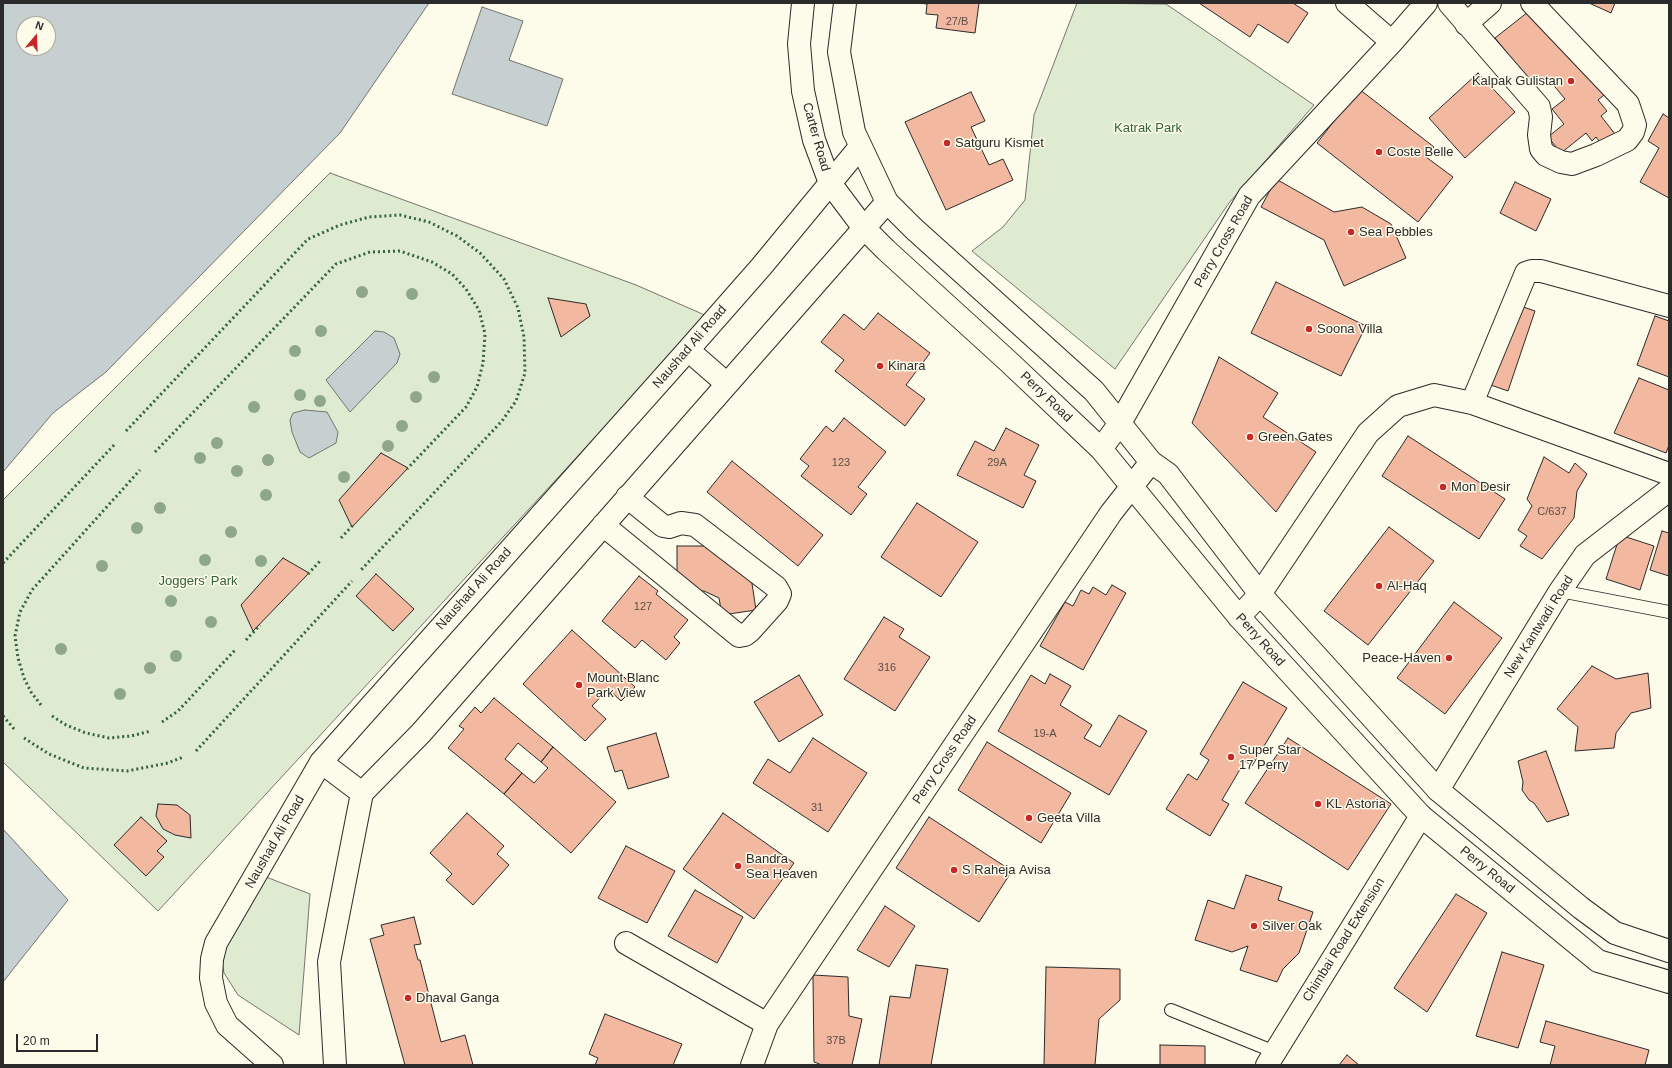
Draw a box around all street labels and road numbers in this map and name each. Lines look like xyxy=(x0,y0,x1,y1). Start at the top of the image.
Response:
street label: Carter Road xyxy=(799,101,833,173)
street label: Perry Cross Road xyxy=(1191,193,1257,291)
street label: Naushad Ali Road xyxy=(650,302,730,392)
street label: Perry Road xyxy=(1017,369,1075,425)
street label: Naushad Ali Road xyxy=(433,545,515,633)
street label: New Kantwadi Road xyxy=(1501,573,1577,681)
street label: Perry Road xyxy=(1232,610,1288,670)
street label: Perry Cross Road xyxy=(910,713,980,807)
street label: Naushad Ali Road xyxy=(242,793,308,891)
street label: Perry Road xyxy=(1457,843,1517,897)
street label: Chimbai Road Extension xyxy=(1299,875,1389,1005)

